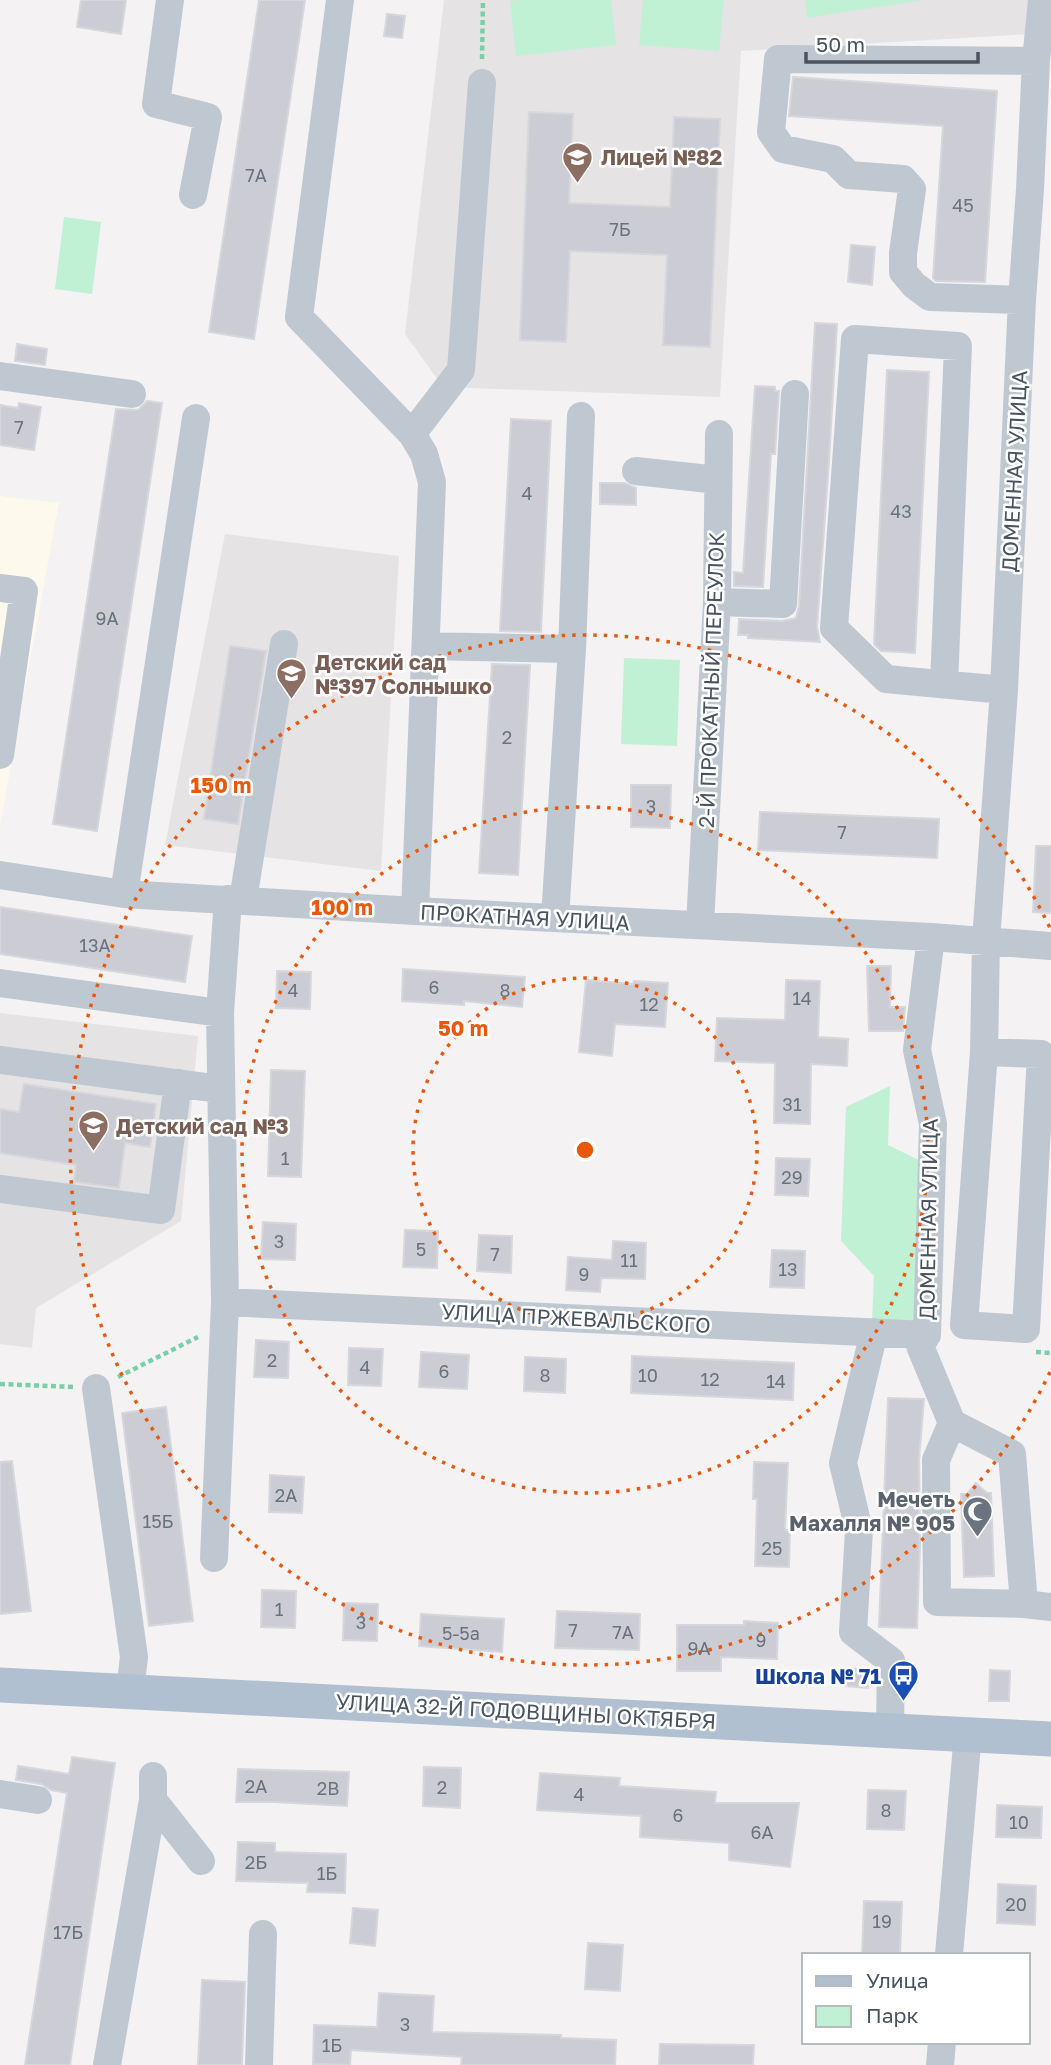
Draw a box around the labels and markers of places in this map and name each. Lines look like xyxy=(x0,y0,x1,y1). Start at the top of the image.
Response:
school or university icon: Лицей №82 xyxy=(561,140,595,184)
place label: Лицей №82 xyxy=(601,144,722,170)
place label: Детский сад №397 Солнышко xyxy=(315,649,492,699)
school or university icon: Детский сад №397 Солнышко xyxy=(275,657,309,701)
school or university icon: Детский сад №3 xyxy=(76,1109,110,1153)
place label: Детский сад №3 xyxy=(116,1113,289,1139)
centre of rings xyxy=(573,1138,597,1162)
place label: Мечеть Махалля № 905 xyxy=(789,1486,955,1536)
mosque icon: Мечеть Махалля № 905 xyxy=(961,1494,995,1538)
bus stop icon: Школа № 71 xyxy=(887,1659,921,1703)
place label: Школа № 71 xyxy=(755,1663,881,1689)

